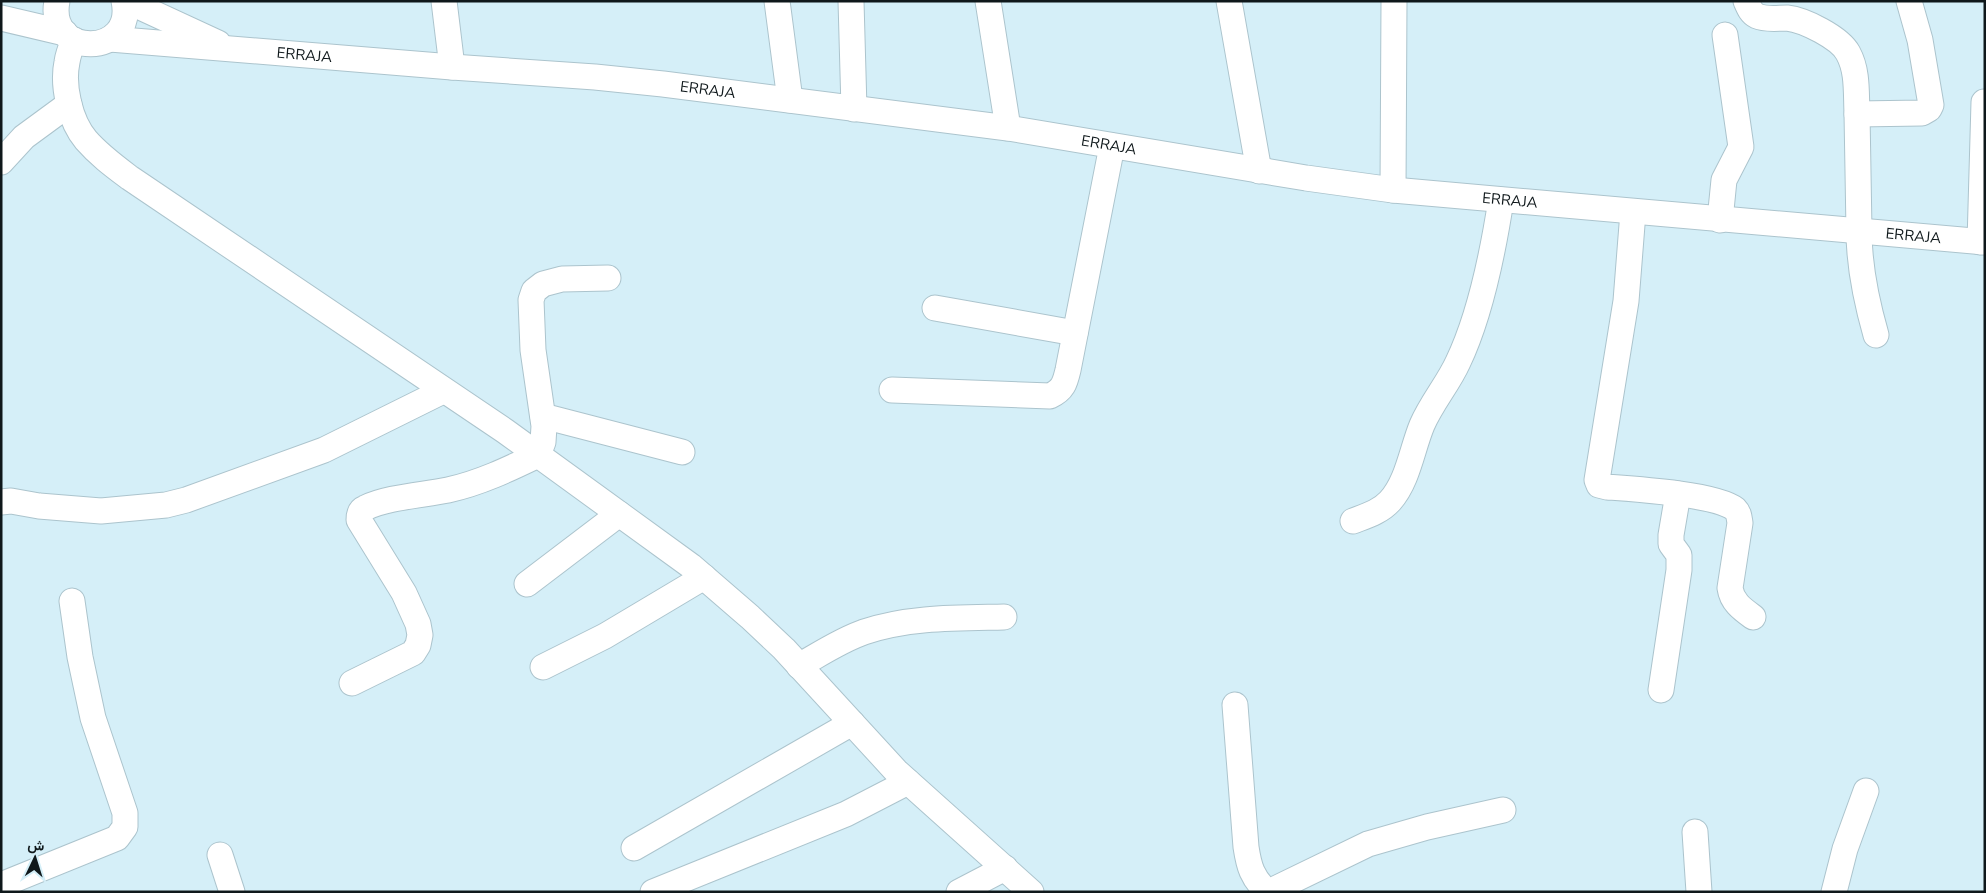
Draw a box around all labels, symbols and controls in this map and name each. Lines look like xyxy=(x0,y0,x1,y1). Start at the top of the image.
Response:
street label: ERRAJA xyxy=(276,43,333,67)
street label: ERRAJA xyxy=(679,76,737,103)
street label: ERRAJA xyxy=(1080,130,1138,159)
street label: ERRAJA xyxy=(1481,188,1539,213)
street label: ERRAJA xyxy=(1885,223,1942,248)
north arrow xyxy=(10,833,60,883)
text: ش xyxy=(27,835,45,856)

